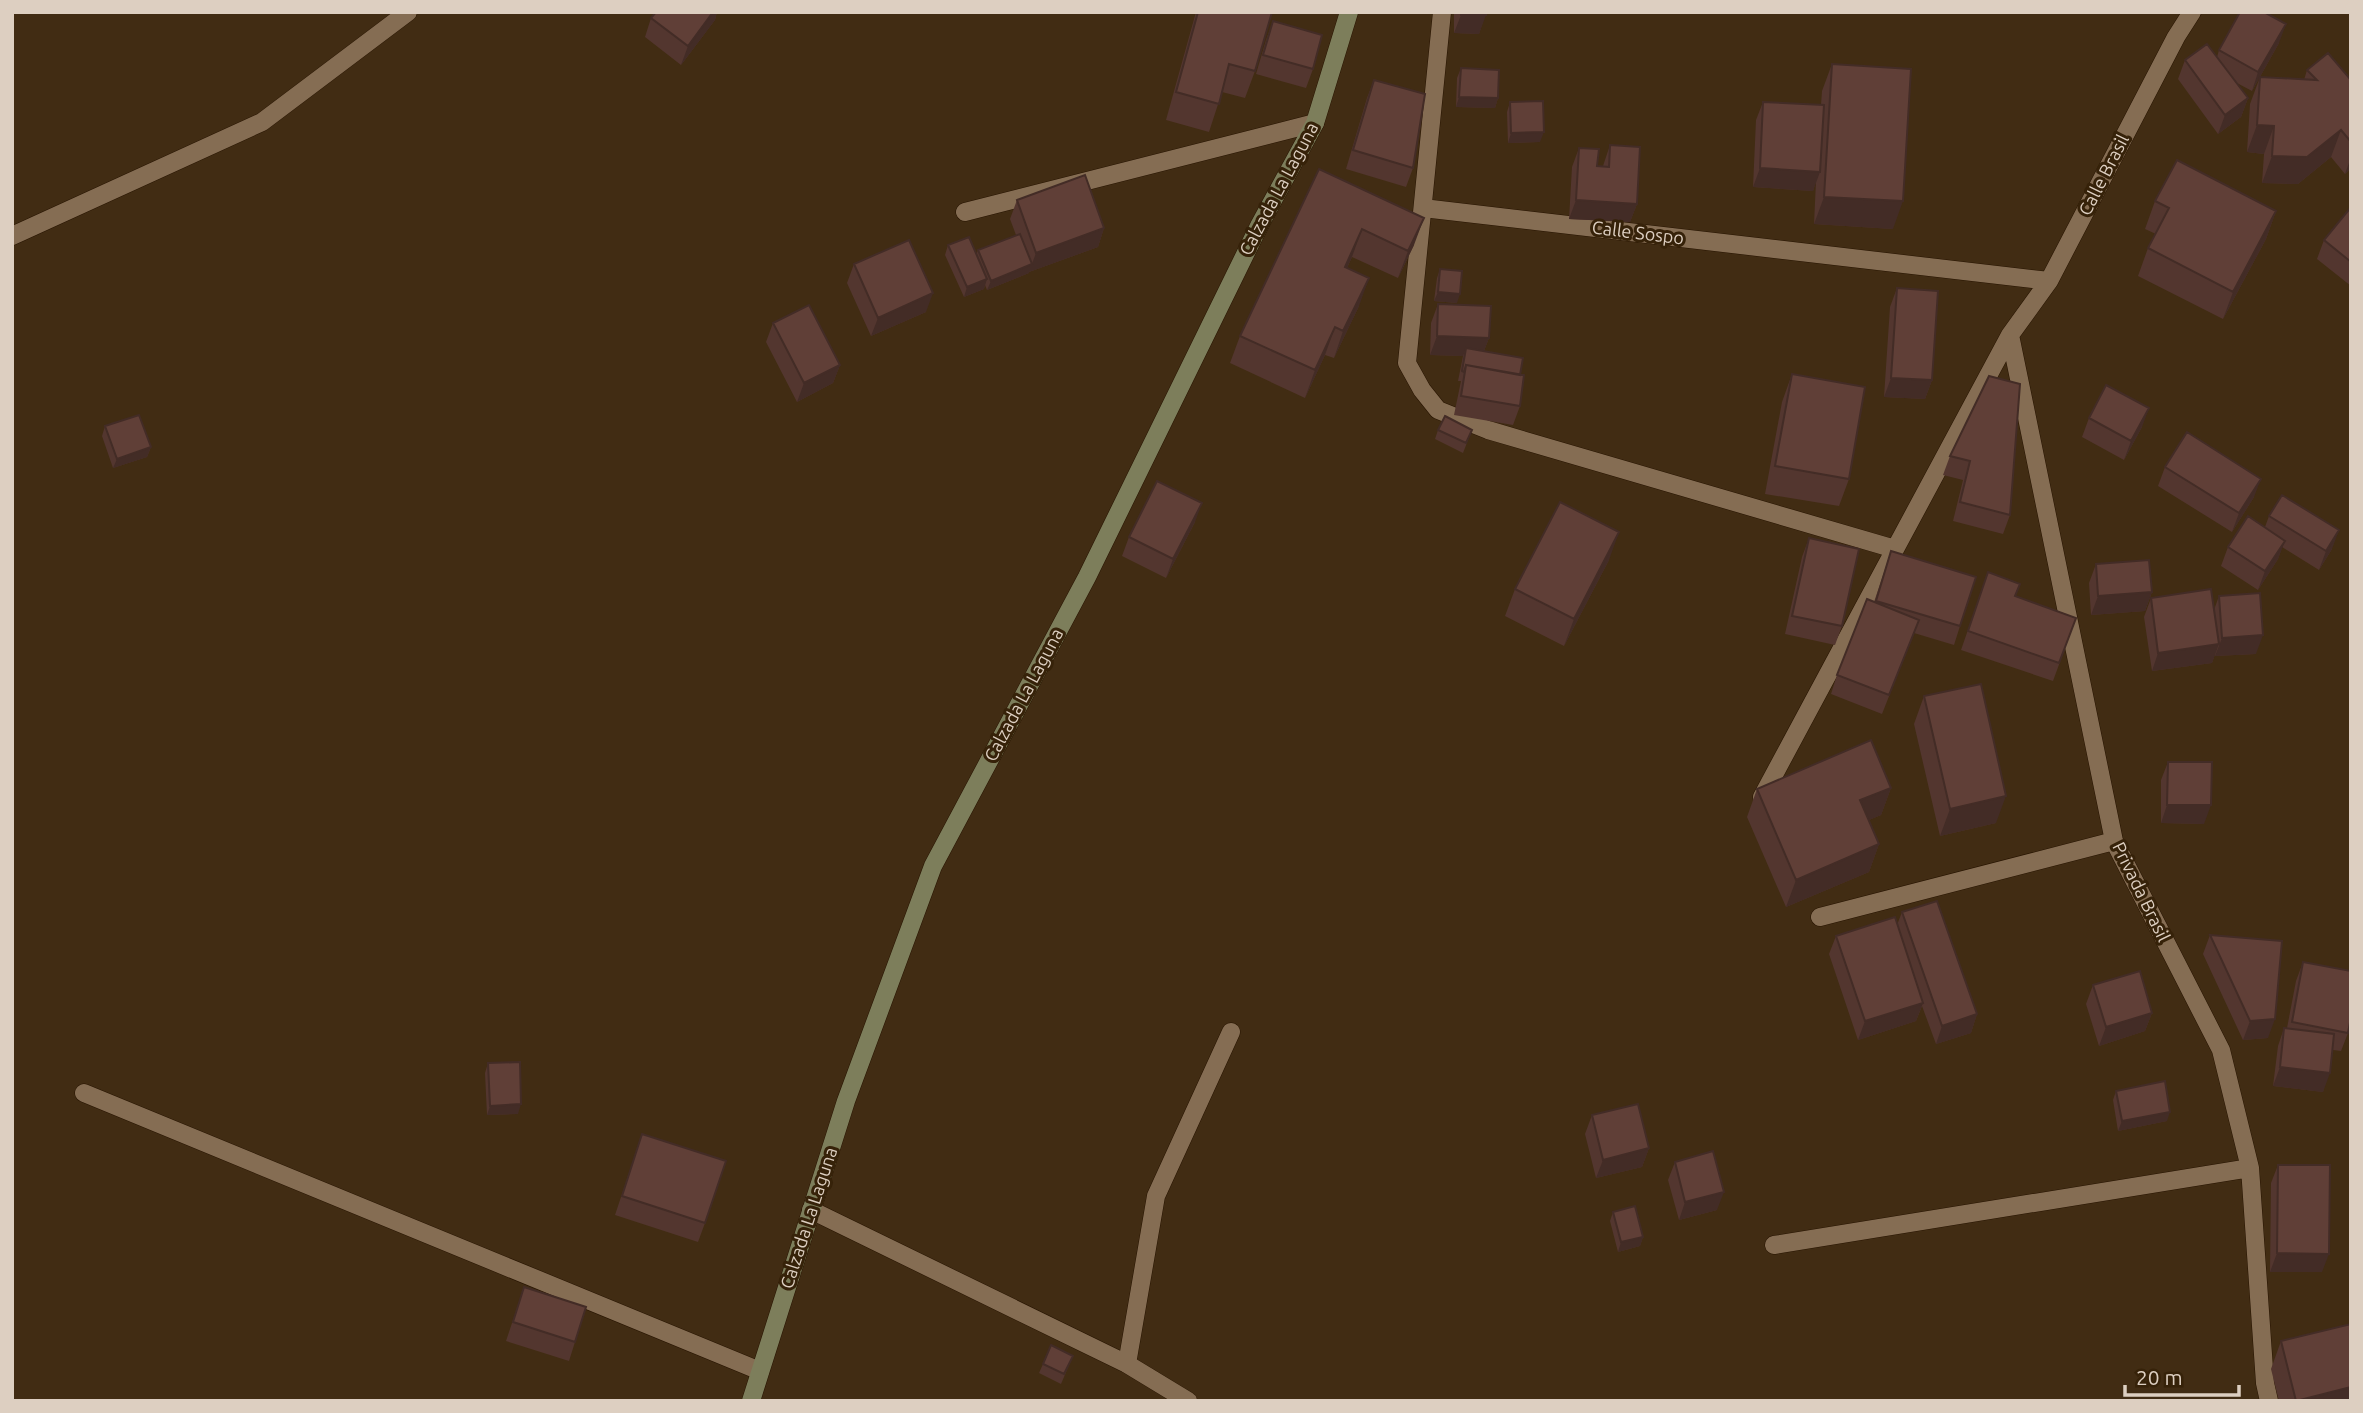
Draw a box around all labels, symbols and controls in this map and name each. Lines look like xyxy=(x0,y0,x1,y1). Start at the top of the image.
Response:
street label: Calzada La Laguna xyxy=(1235,119,1322,258)
street label: Calle Brasil xyxy=(2074,130,2132,218)
street label: Calle Sospo xyxy=(1591,216,1685,248)
street label: Calzada La Laguna xyxy=(980,625,1067,764)
street label: Privada Brasil xyxy=(2109,839,2175,945)
street label: Calzada La Laguna xyxy=(776,1144,840,1291)
scale bar xyxy=(2125,1354,2239,1398)
text: 20 m xyxy=(2136,1365,2183,1389)

